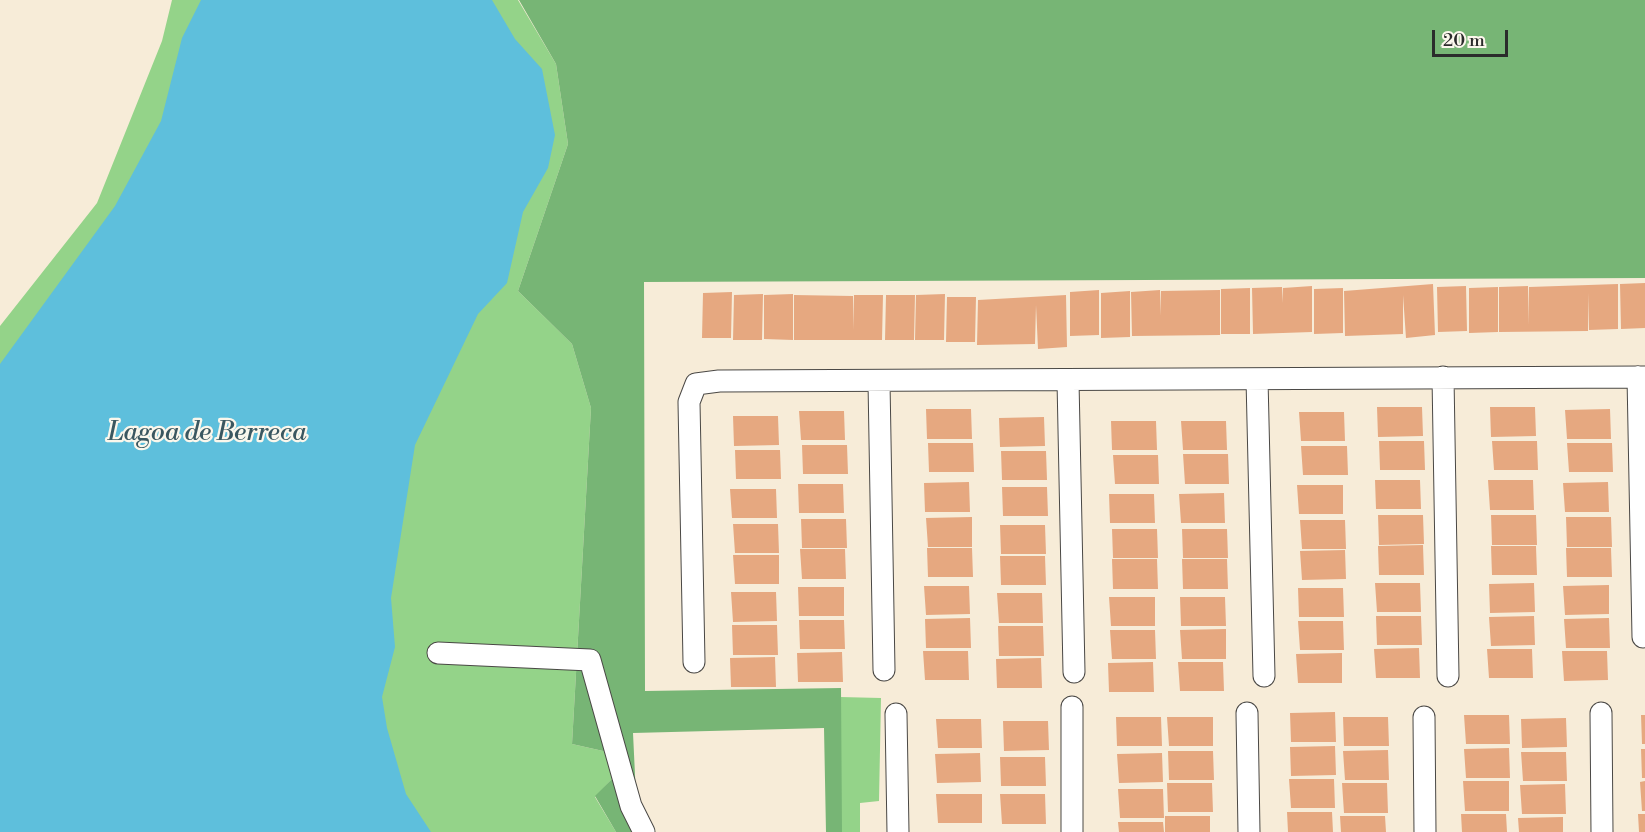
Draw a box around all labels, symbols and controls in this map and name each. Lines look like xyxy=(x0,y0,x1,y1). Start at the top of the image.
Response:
scale bar xyxy=(1435,18,1512,56)
text: 20 m xyxy=(1443,29,1485,52)
water label: Lagoa de Berreca xyxy=(108,418,306,450)

